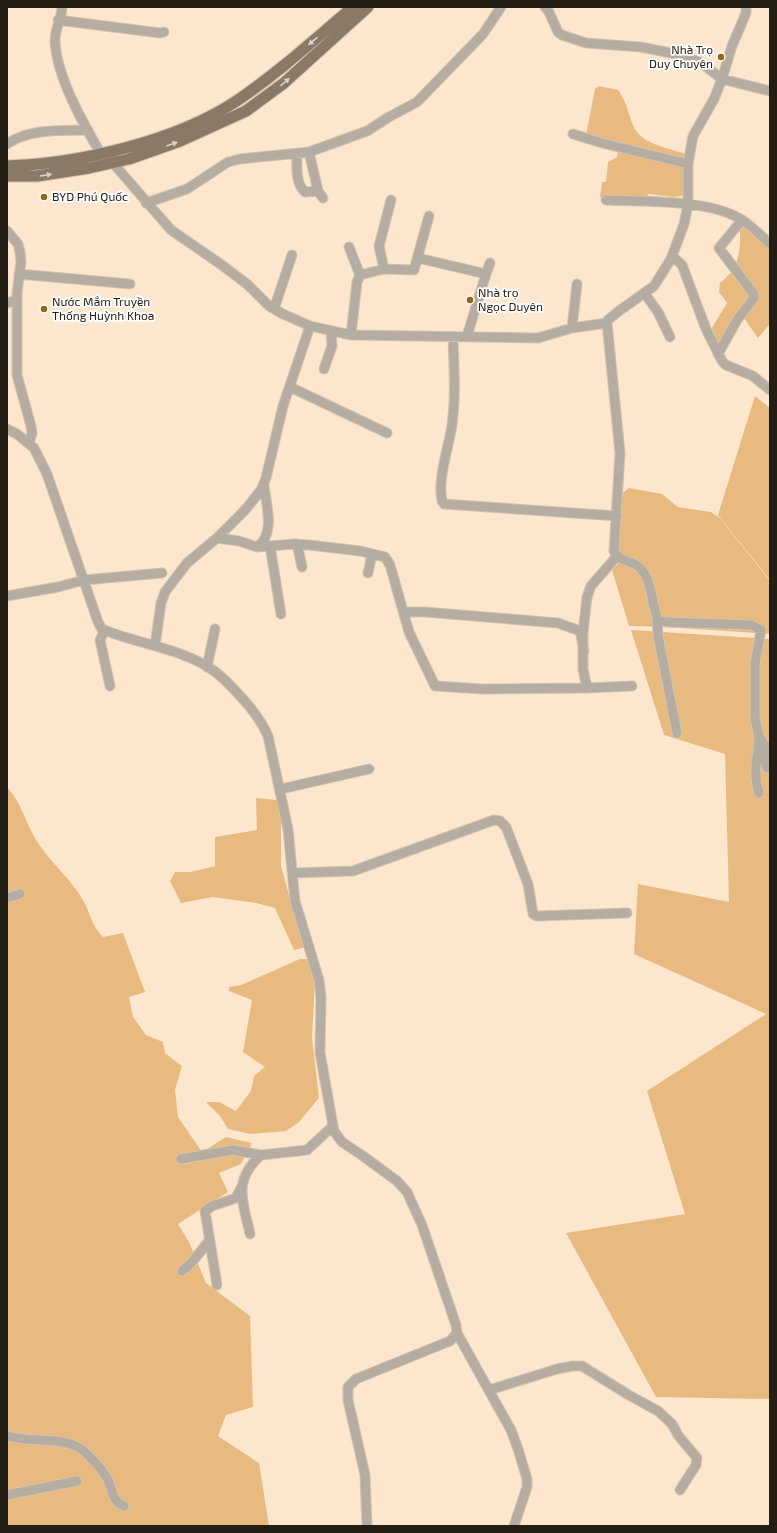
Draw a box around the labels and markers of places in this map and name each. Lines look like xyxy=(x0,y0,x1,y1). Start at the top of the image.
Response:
place label: Nhà Trọ Duy Chuyên xyxy=(649,42,713,70)
marker: Nhà Trọ Duy Chuyên xyxy=(716,52,726,62)
place label: BYD Phú Quốc xyxy=(52,189,128,204)
marker: BYD Phú Quốc xyxy=(39,192,49,202)
place label: Nhà trọ Ngọc Duyên xyxy=(478,285,543,314)
place label: Nước Mắm Truyền Thống Huỳnh Khoa xyxy=(52,294,154,322)
marker: Nhà trọ Ngọc Duyên xyxy=(465,295,475,305)
marker: Nước Mắm Truyền Thống Huỳnh Khoa xyxy=(39,304,49,314)

